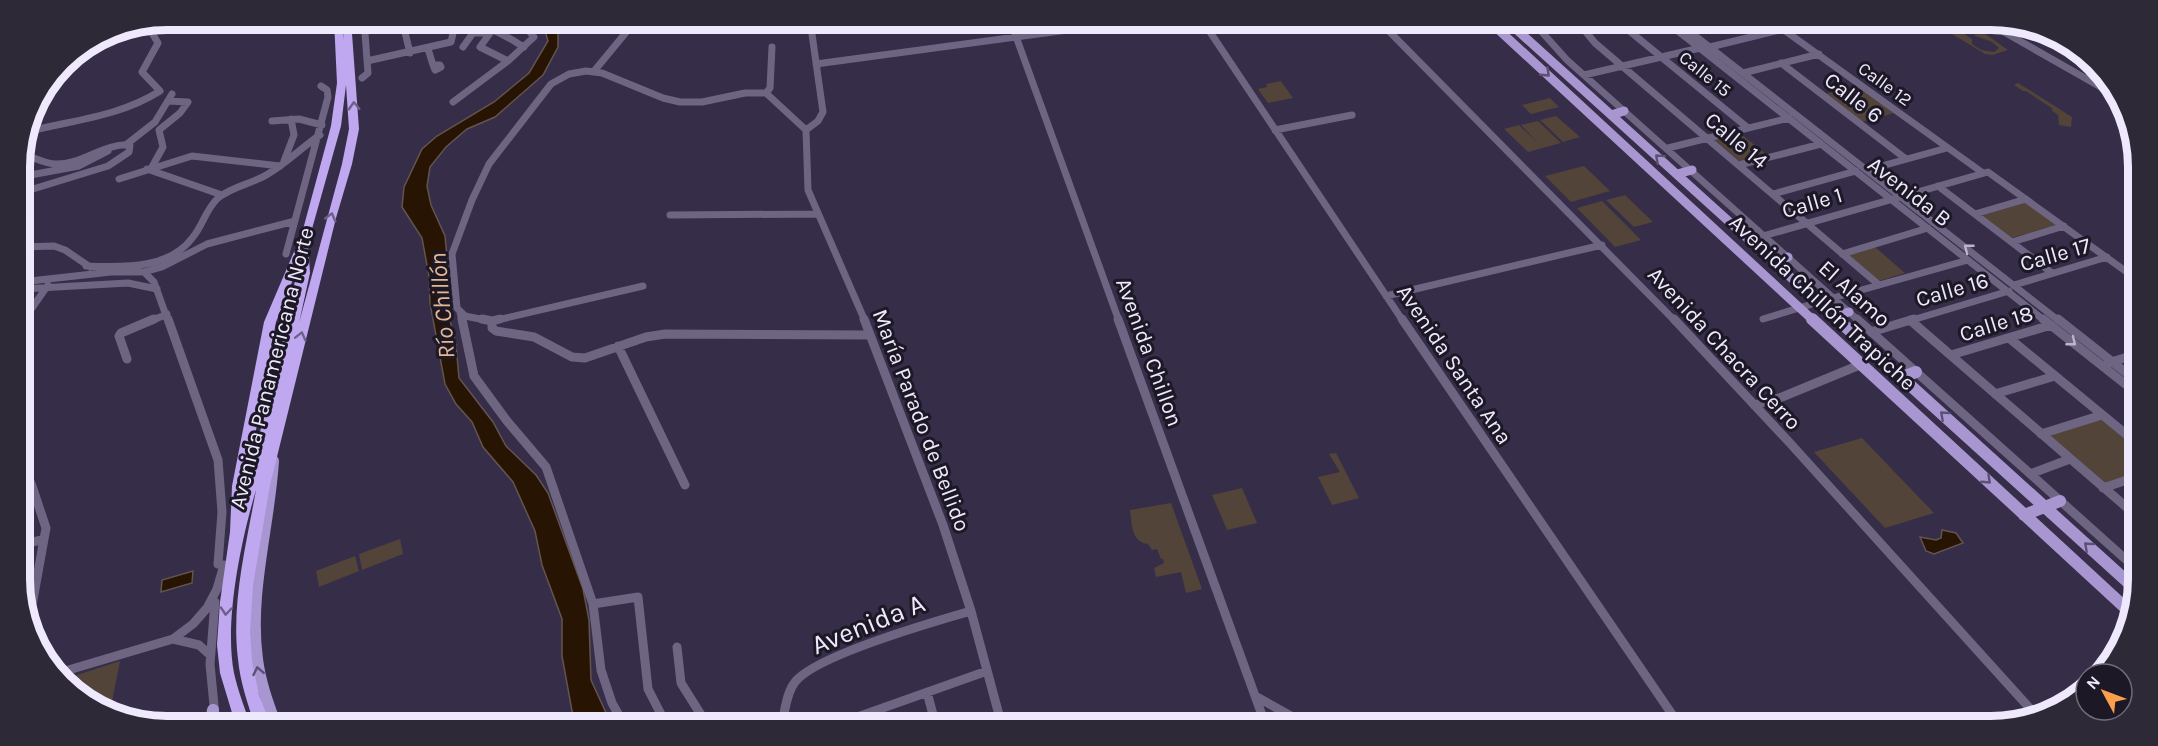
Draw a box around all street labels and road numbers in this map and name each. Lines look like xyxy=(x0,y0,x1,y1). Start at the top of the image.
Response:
street label: Calle 15 xyxy=(1675,46,1735,102)
street label: Calle 12 xyxy=(1854,57,1916,111)
street label: Calle 6 xyxy=(1819,67,1888,129)
street label: Calle 14 xyxy=(1700,107,1773,175)
street label: Avenida B xyxy=(1863,151,1956,232)
street label: Calle 1 xyxy=(1779,182,1846,224)
street label: Avenida Chillón Trapiche xyxy=(1724,209,1921,396)
street label: Avenida Panamericana Norte xyxy=(224,225,320,512)
street label: Calle 17 xyxy=(2017,233,2093,277)
street label: El Alamo xyxy=(1813,255,1895,333)
street label: Avenida Chacra Cerro xyxy=(1642,262,1806,435)
street label: Calle 16 xyxy=(1913,267,1992,313)
street label: Avenida Chillon xyxy=(1110,275,1188,430)
street label: Avenida Santa Ana xyxy=(1391,280,1517,449)
street label: Calle 18 xyxy=(1957,301,2036,347)
street label: María Parado de Bellido xyxy=(867,306,975,535)
street label: Avenida A xyxy=(807,587,929,661)

